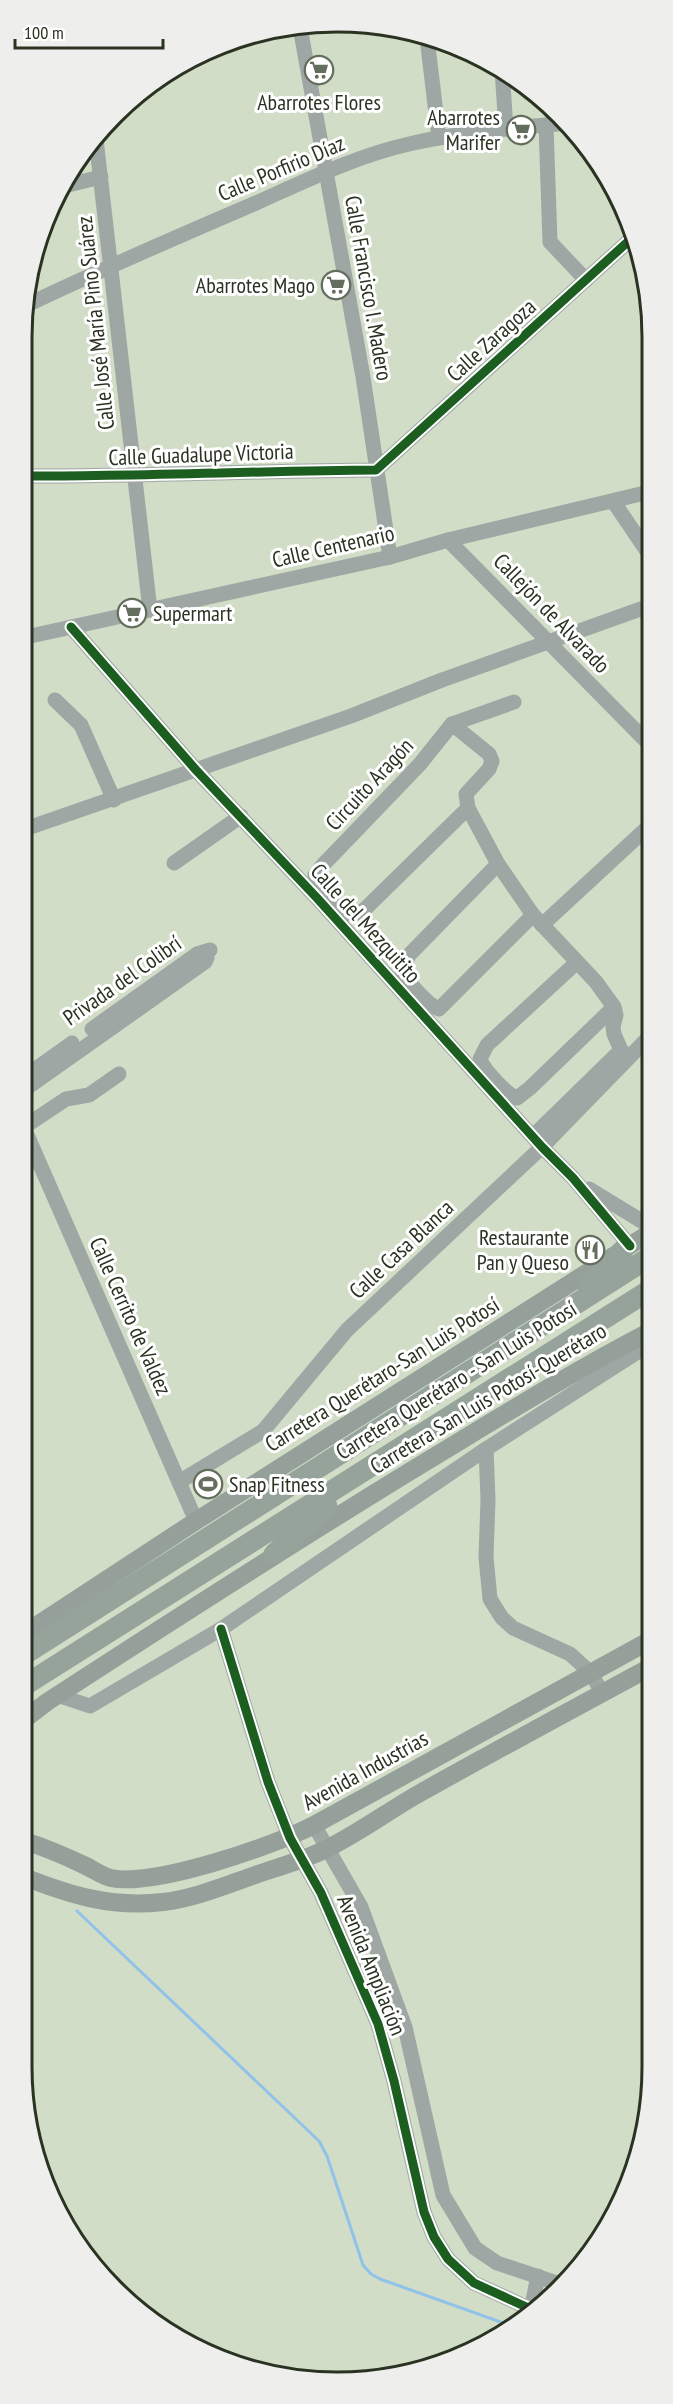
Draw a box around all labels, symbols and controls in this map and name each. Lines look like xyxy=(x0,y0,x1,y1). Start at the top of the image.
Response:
scale bar xyxy=(15,12,164,50)
text: 100 m xyxy=(24,21,64,44)
supermarket icon: Abarrotes Flores xyxy=(303,54,335,86)
place label: Abarrotes Flores xyxy=(257,88,381,116)
place label: Abarrotes Marifer xyxy=(427,103,500,156)
supermarket icon: Abarrotes Marifer xyxy=(505,114,537,146)
street label: Calle Porfirio Díaz xyxy=(213,129,349,207)
street label: Calle Francisco I. Madero xyxy=(339,193,399,383)
street label: Calle José María Pino Suárez xyxy=(70,215,120,431)
supermarket icon: Abarrotes Mago xyxy=(320,269,352,301)
place label: Abarrotes Mago xyxy=(196,271,315,299)
street label: Calle Zaragoza xyxy=(441,293,541,387)
street label: Calle Guadalupe Victoria xyxy=(108,437,294,471)
street label: Calle Centenario xyxy=(269,518,397,574)
street label: Callejón de Alvarado xyxy=(488,547,616,679)
supermarket icon: Supermart xyxy=(116,597,148,629)
place label: Supermart xyxy=(153,599,232,627)
street label: Circuito Aragón xyxy=(319,732,419,836)
street label: Calle del Mezquitito xyxy=(305,857,427,989)
street label: Privada del Colibrí xyxy=(57,929,187,1031)
street label: Calle Casa Blanca xyxy=(343,1194,459,1304)
place label: Restaurante Pan y Queso xyxy=(477,1223,569,1276)
street label: Calle Cerrito de Valdez xyxy=(84,1233,178,1400)
restaurant icon: Restaurante Pan y Queso xyxy=(574,1234,606,1266)
street label: Carretera Querétaro-San Luis Potosí xyxy=(260,1290,505,1458)
street label: Carretera Querétaro - San Luis Potosí xyxy=(330,1294,582,1466)
street label: Carretera San Luis Potosí-Querétaro xyxy=(365,1316,611,1480)
sports icon: Snap Fitness xyxy=(192,1468,224,1500)
place label: Snap Fitness xyxy=(229,1470,325,1498)
street label: Avenida Industrias xyxy=(297,1724,433,1816)
street label: Avenida Ampliación xyxy=(331,1891,413,2039)

